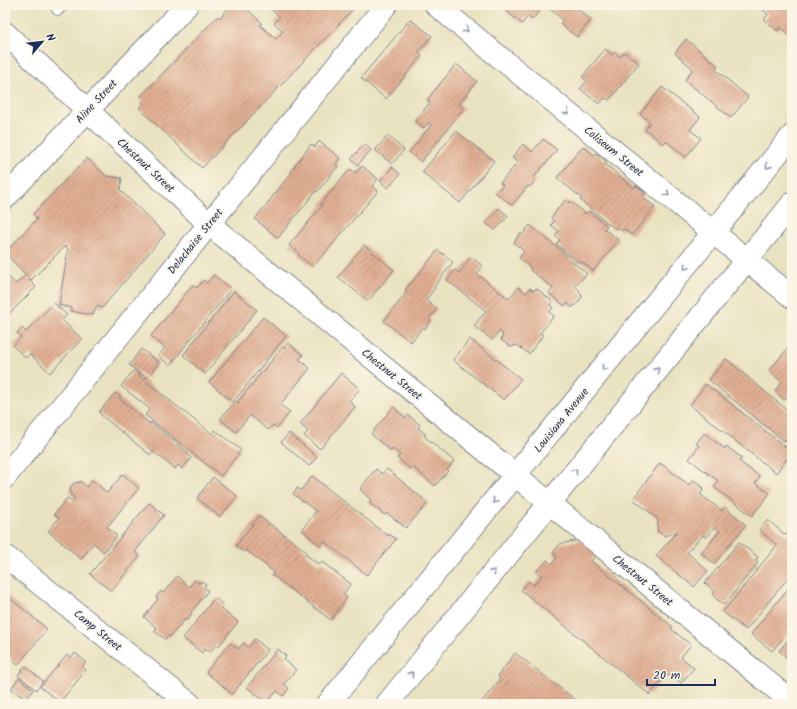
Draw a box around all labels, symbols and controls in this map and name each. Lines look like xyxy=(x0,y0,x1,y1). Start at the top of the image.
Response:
north arrow xyxy=(22,22,62,62)
one-way arrow xyxy=(461,25,468,32)
text: N xyxy=(40,30,60,45)
street label: Aline Street xyxy=(71,75,123,128)
one-way arrow xyxy=(562,107,569,114)
street label: Coliseum Street xyxy=(579,122,648,182)
street label: Chestnut Street xyxy=(112,134,179,198)
one-way arrow xyxy=(765,161,772,168)
one-way arrow xyxy=(663,189,670,196)
street label: Delachaise Street xyxy=(163,204,229,279)
one-way arrow xyxy=(683,262,690,270)
street label: Chestnut Street xyxy=(357,344,426,406)
one-way arrow xyxy=(601,363,608,370)
one-way arrow xyxy=(652,368,659,375)
street label: Louisiana Avenue xyxy=(530,384,594,457)
one-way arrow xyxy=(570,469,577,476)
one-way arrow xyxy=(492,496,499,503)
street label: Chestnut Street xyxy=(608,550,677,612)
one-way arrow xyxy=(488,570,495,577)
street label: Camp Street xyxy=(69,606,126,657)
scale bar xyxy=(647,661,715,687)
text: 20 m xyxy=(653,666,681,685)
one-way arrow xyxy=(407,671,414,678)

